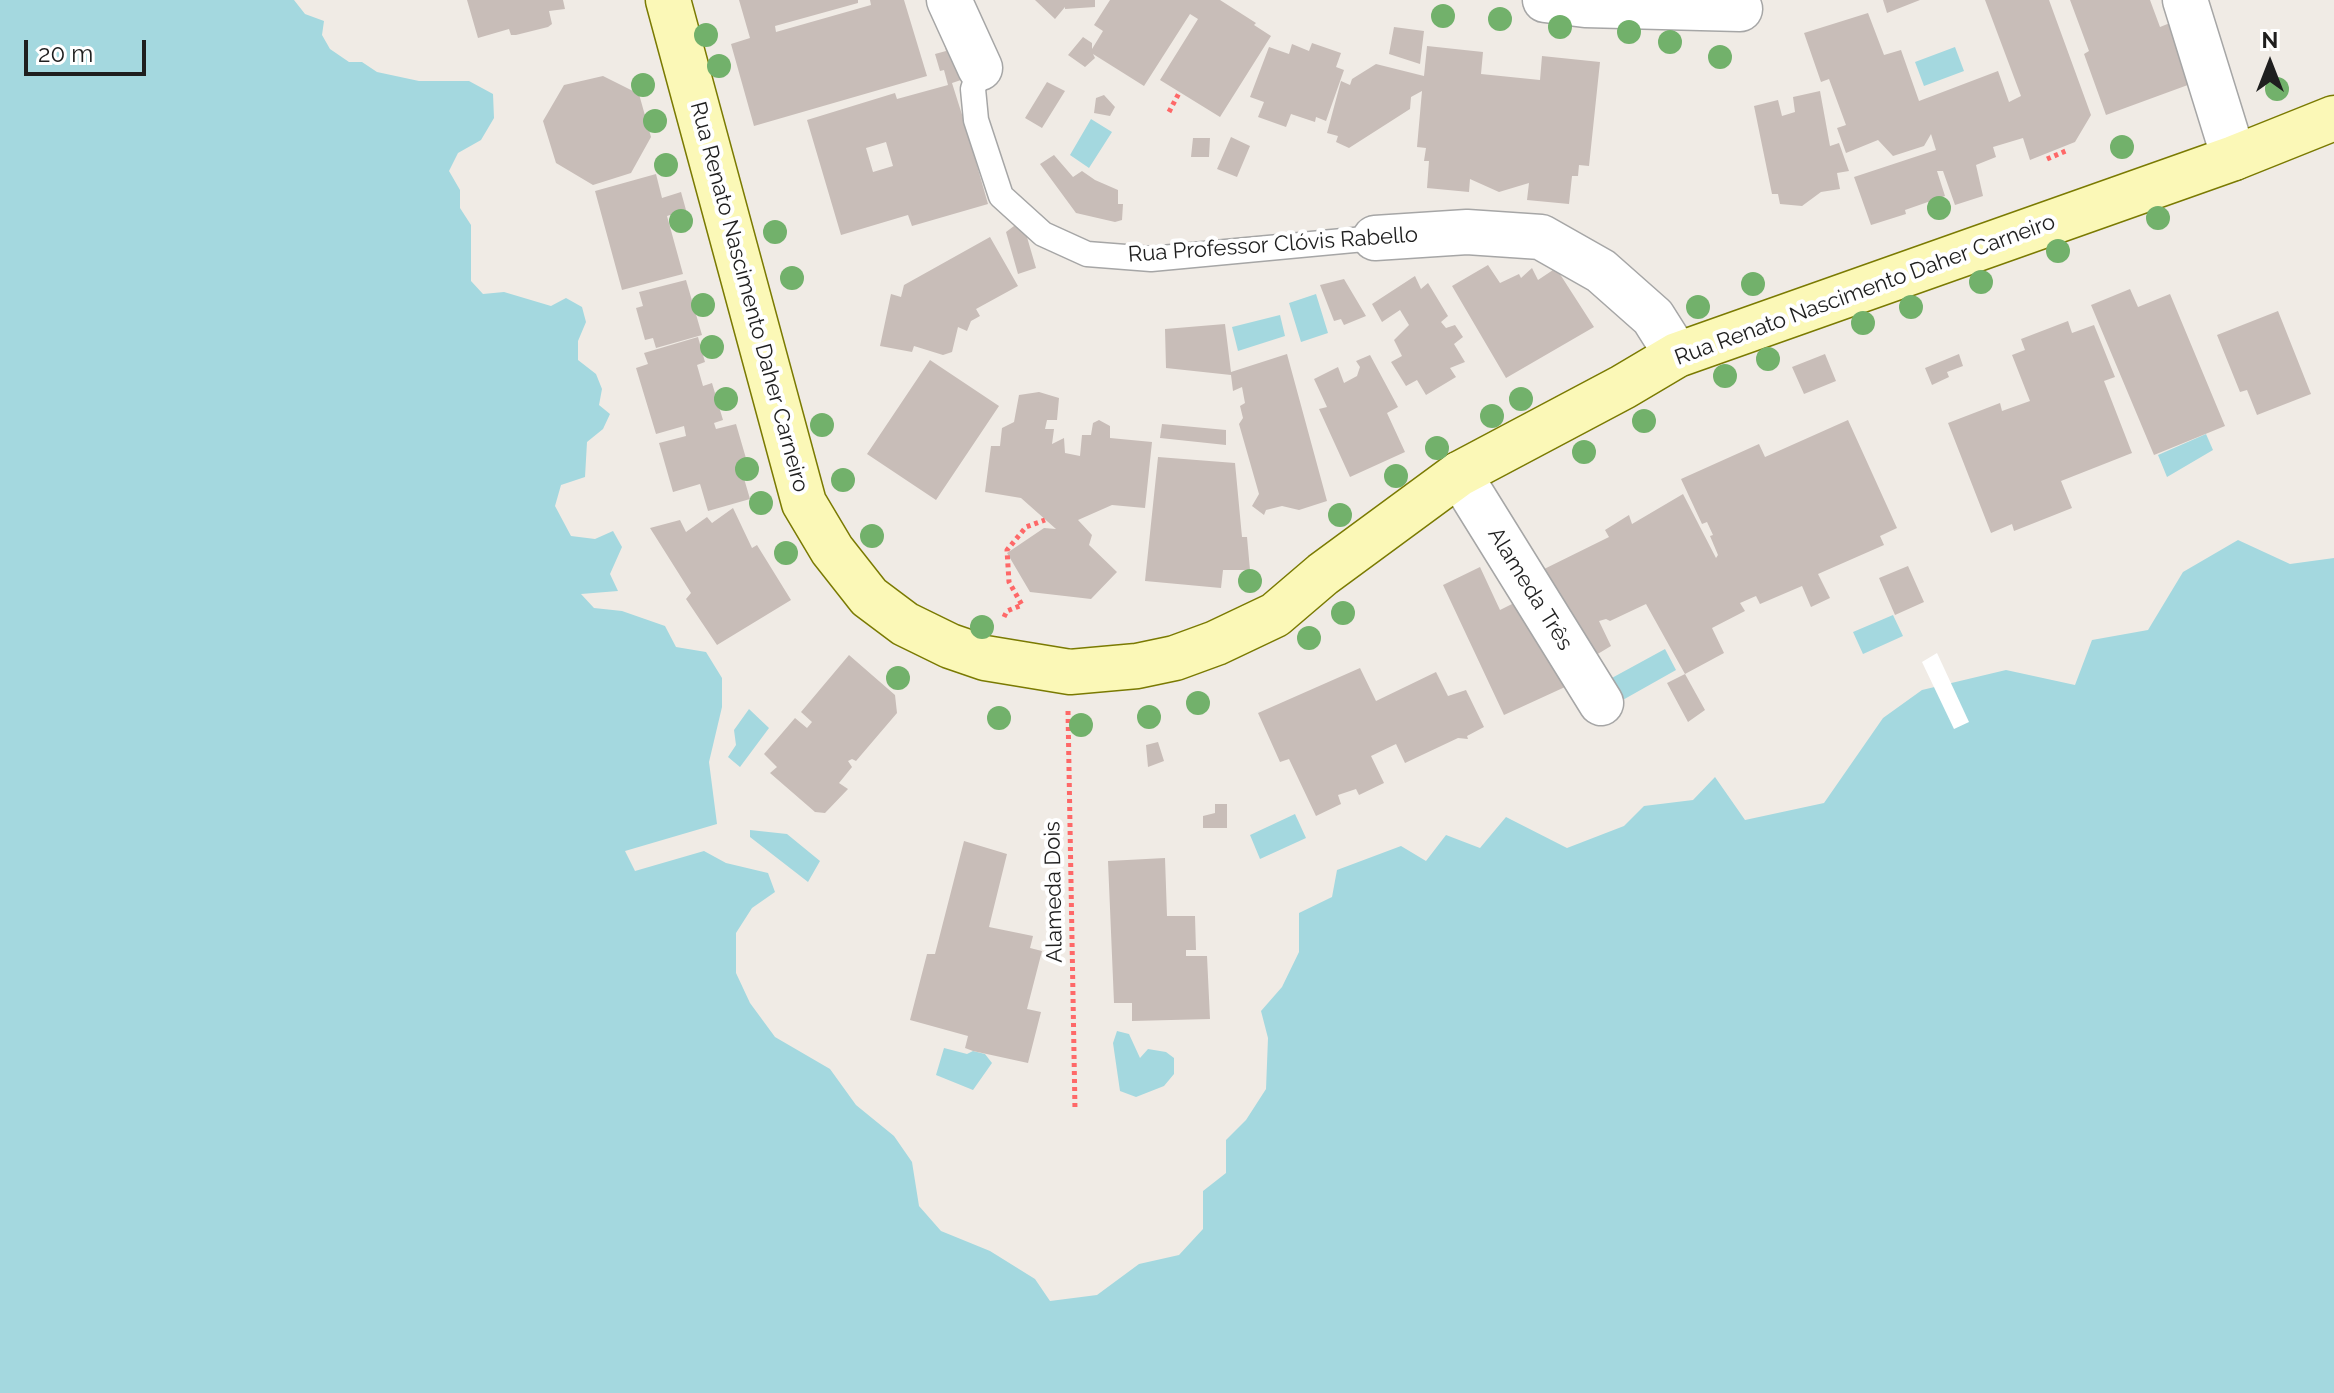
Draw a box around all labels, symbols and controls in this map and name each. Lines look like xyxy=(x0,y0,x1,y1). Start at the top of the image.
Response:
scale bar xyxy=(28,24,150,74)
north arrow xyxy=(2230,24,2310,104)
text: N xyxy=(2262,27,2278,53)
text: 20 m xyxy=(38,39,93,68)
street label: Rua Renato Nascimento Daher Carneiro xyxy=(684,99,814,495)
street label: Rua Renato Nascimento Daher Carneiro xyxy=(1671,209,2059,371)
street label: Rua Professor Clóvis Rabello xyxy=(1127,222,1419,268)
street label: Alameda Três xyxy=(1482,523,1578,655)
street label: Alameda Dois xyxy=(1040,821,1068,963)

